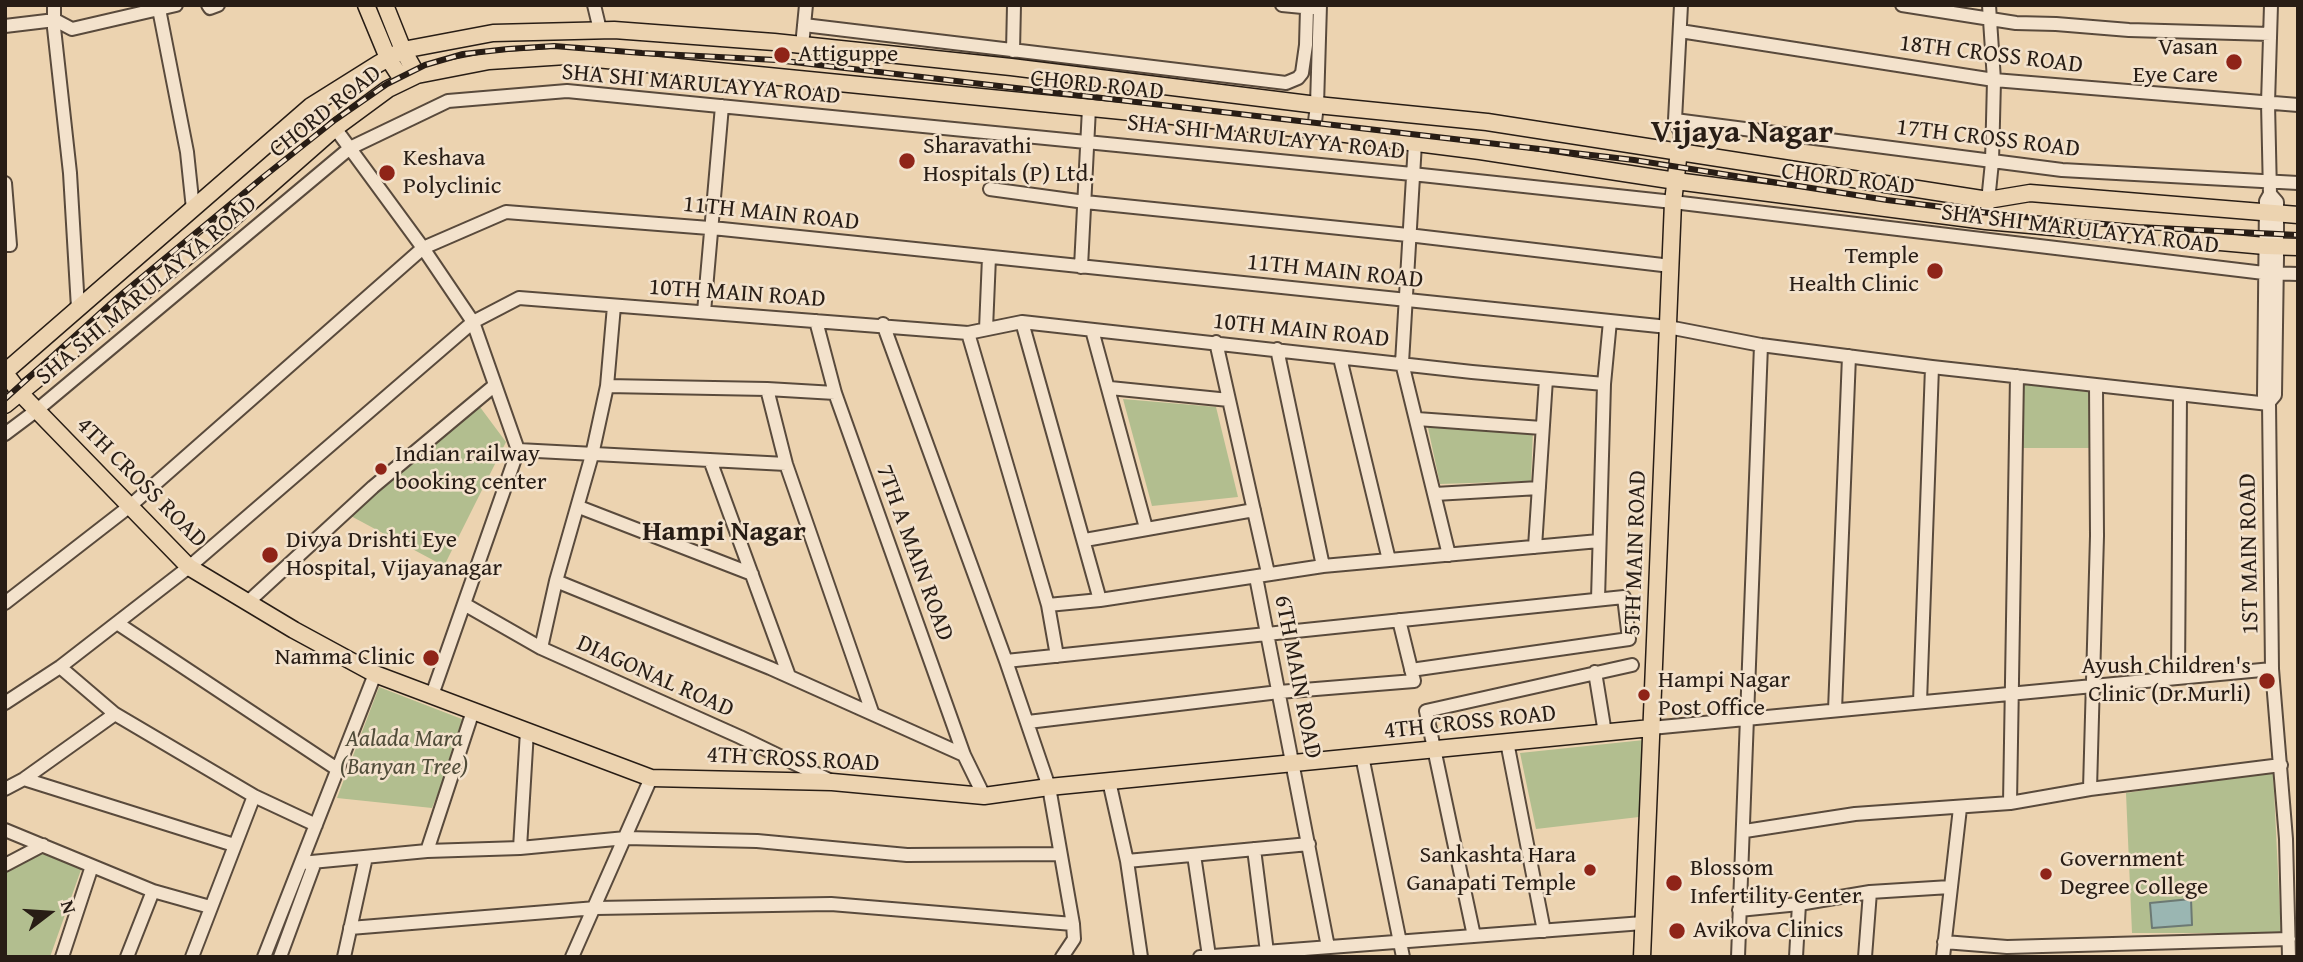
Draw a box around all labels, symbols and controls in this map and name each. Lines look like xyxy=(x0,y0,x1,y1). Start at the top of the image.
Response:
street label: 18TH CROSS ROAD xyxy=(1898,29,2084,81)
place label: Vasan Eye Care xyxy=(2133,34,2218,90)
place label: Attiguppe xyxy=(798,41,898,69)
marker: Attiguppe xyxy=(772,45,792,65)
marker: Vasan Eye Care xyxy=(2224,52,2244,72)
street label: SHA SHI MARULAYYA ROAD xyxy=(561,58,841,112)
street label: CHORD ROAD xyxy=(264,59,388,165)
street label: CHORD ROAD xyxy=(1029,65,1165,107)
street label: SHA SHI MARULAYYA ROAD xyxy=(1126,109,1406,167)
street label: 17TH CROSS ROAD xyxy=(1895,113,2081,165)
district label: Vijaya Nagar xyxy=(1651,115,1833,153)
place label: Sharavathi Hospitals (P) Ltd. xyxy=(923,133,1094,189)
place label: Keshava Polyclinic xyxy=(403,145,501,201)
marker: Sharavathi Hospitals (P) Ltd. xyxy=(897,151,917,171)
street label: CHORD ROAD xyxy=(1780,158,1916,202)
marker: Keshava Polyclinic xyxy=(377,163,397,183)
street label: SHA SHI MARULAYYA ROAD xyxy=(31,190,263,392)
street label: 11TH MAIN ROAD xyxy=(681,190,861,238)
street label: SHA SHI MARULAYYA ROAD xyxy=(1940,199,2220,261)
place label: Temple Health Clinic xyxy=(1789,243,1919,299)
street label: 11TH MAIN ROAD xyxy=(1245,248,1425,296)
marker: Temple Health Clinic xyxy=(1925,261,1945,281)
street label: 10TH MAIN ROAD xyxy=(648,273,826,315)
street label: 10TH MAIN ROAD xyxy=(1211,307,1391,355)
street label: 4TH CROSS ROAD xyxy=(70,412,212,554)
place label: Indian railway booking center xyxy=(395,441,547,497)
marker: Indian railway booking center xyxy=(373,461,389,477)
street label: 7TH A MAIN ROAD xyxy=(869,461,959,645)
street label: 5TH MAIN ROAD xyxy=(1619,470,1653,636)
street label: 1ST MAIN ROAD xyxy=(2234,473,2266,635)
district label: Hampi Nagar xyxy=(642,516,806,550)
place label: Divya Drishti Eye Hospital, Vijayanagar xyxy=(286,527,502,583)
marker: Divya Drishti Eye Hospital, Vijayanagar xyxy=(260,545,280,565)
street label: 6TH MAIN ROAD xyxy=(1267,593,1327,761)
street label: DIAGONAL ROAD xyxy=(572,629,738,725)
place label: Namma Clinic xyxy=(275,644,415,672)
marker: Namma Clinic xyxy=(421,648,441,668)
place label: Ayush Children's Clinic (Dr.Murli) xyxy=(2082,653,2251,709)
place label: Hampi Nagar Post Office xyxy=(1658,667,1790,723)
marker: Ayush Children's Clinic (Dr.Murli) xyxy=(2257,671,2277,691)
marker: Hampi Nagar Post Office xyxy=(1636,687,1652,703)
street label: 4TH CROSS ROAD xyxy=(1382,700,1558,746)
park label: Aalada Mara (Banyan Tree) xyxy=(340,726,468,782)
street label: 4TH CROSS ROAD xyxy=(706,741,880,779)
place label: Sankashta Hara Ganapati Temple xyxy=(1407,842,1576,898)
place label: Government Degree College xyxy=(2060,846,2208,902)
place label: Blossom Infertility Center xyxy=(1690,855,1862,911)
marker: Sankashta Hara Ganapati Temple xyxy=(1582,862,1598,878)
marker: Government Degree College xyxy=(2038,866,2054,882)
marker: Blossom Infertility Center xyxy=(1664,873,1684,893)
north arrow xyxy=(14,878,84,948)
text: N xyxy=(54,897,84,917)
place label: Avikova Clinics xyxy=(1693,917,1844,945)
marker: Avikova Clinics xyxy=(1667,921,1687,941)

